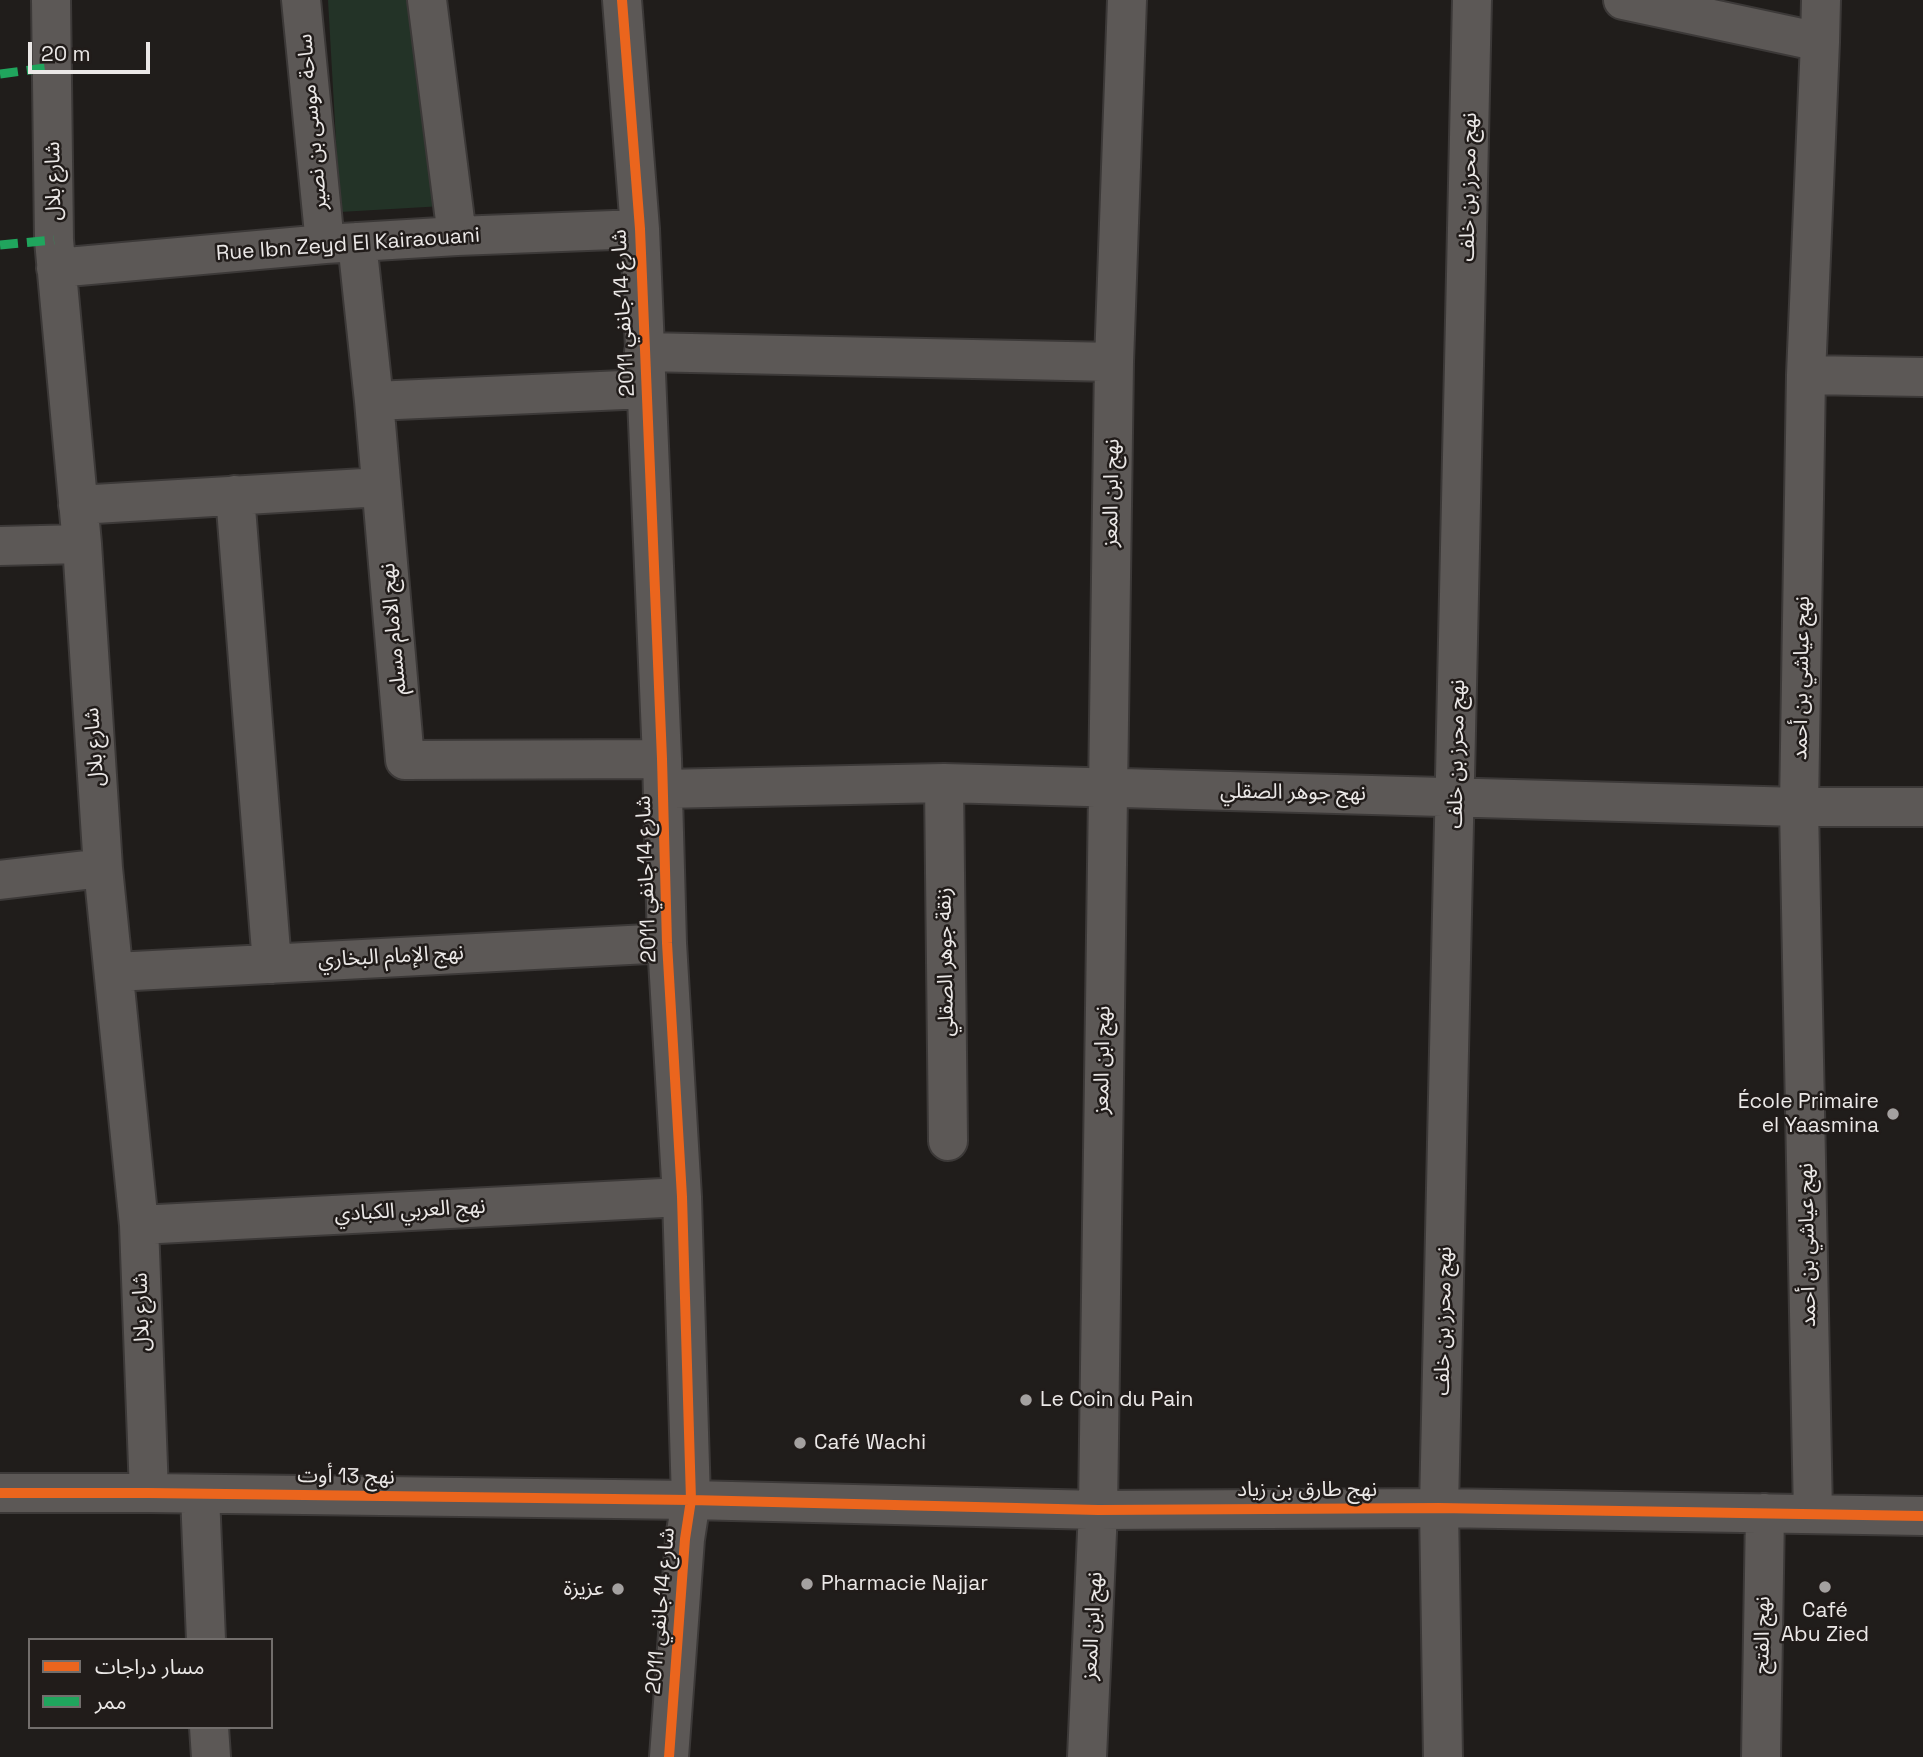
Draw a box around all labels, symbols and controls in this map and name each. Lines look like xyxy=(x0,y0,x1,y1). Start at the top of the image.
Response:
scale bar xyxy=(32,28,154,72)
street label: ساحة موسى بن نصير xyxy=(293,33,333,211)
text: 20 m xyxy=(41,40,91,67)
street label: نهج محرز بن خلف xyxy=(1455,112,1483,262)
street label: شارع بلال xyxy=(41,141,67,221)
street label: Rue Ibn Zeyd El Kairaouani xyxy=(215,223,481,267)
street label: شارع 14جانفي 2011 xyxy=(607,229,641,397)
street label: نهج ابن المعز xyxy=(1098,439,1126,547)
street label: نهج الامام مسلم xyxy=(376,562,412,696)
street label: نهج عياشي بن أحمد xyxy=(1788,596,1816,760)
street label: نهج محرز بن خلف xyxy=(1443,679,1471,829)
street label: شارع بلال xyxy=(80,707,110,787)
street label: نهج جوهر الصقلي xyxy=(1220,779,1366,807)
street label: شارع 14جانفي 2011 xyxy=(631,795,663,963)
street label: زنقة جوهر الصقلي xyxy=(932,887,960,1037)
street label: نهج الإمام البخاري xyxy=(317,941,465,973)
street label: نهج ابن المعز xyxy=(1089,1006,1117,1114)
place label: École Primaire el Yaasmina xyxy=(1738,1089,1879,1139)
marker: École Primaire el Yaasmina xyxy=(1885,1106,1901,1122)
street label: نهج عياشي بن أحمد xyxy=(1794,1163,1822,1327)
street label: نهج العربي الكبادي xyxy=(334,1194,486,1228)
street label: نهج محرز بن خلف xyxy=(1430,1246,1458,1396)
street label: شارع بلال xyxy=(128,1272,156,1352)
place label: Le Coin du Pain xyxy=(1040,1387,1193,1413)
marker: Le Coin du Pain xyxy=(1018,1392,1034,1408)
place label: Café Wachi xyxy=(814,1430,926,1456)
marker: Café Wachi xyxy=(792,1435,808,1451)
street label: نهج 13 أوت xyxy=(297,1464,395,1490)
street label: نهج طارق بن زياد xyxy=(1237,1477,1377,1503)
street label: شارع 14جانفي 2011 xyxy=(641,1527,681,1695)
place label: Pharmacie Najjar xyxy=(821,1571,988,1597)
street label: نهج ابن المعز xyxy=(1078,1571,1108,1681)
place label: عزيزة xyxy=(563,1576,604,1602)
marker: Pharmacie Najjar xyxy=(799,1576,815,1592)
marker: Café Abu Zied xyxy=(1817,1579,1833,1595)
marker: عزيزة xyxy=(610,1581,626,1597)
street label: نهج الفتح xyxy=(1750,1596,1776,1674)
place label: Café Abu Zied xyxy=(1781,1598,1869,1648)
legend xyxy=(28,1638,273,1729)
text: مسار دراجات xyxy=(95,1653,205,1680)
text: ممر xyxy=(95,1688,126,1715)

